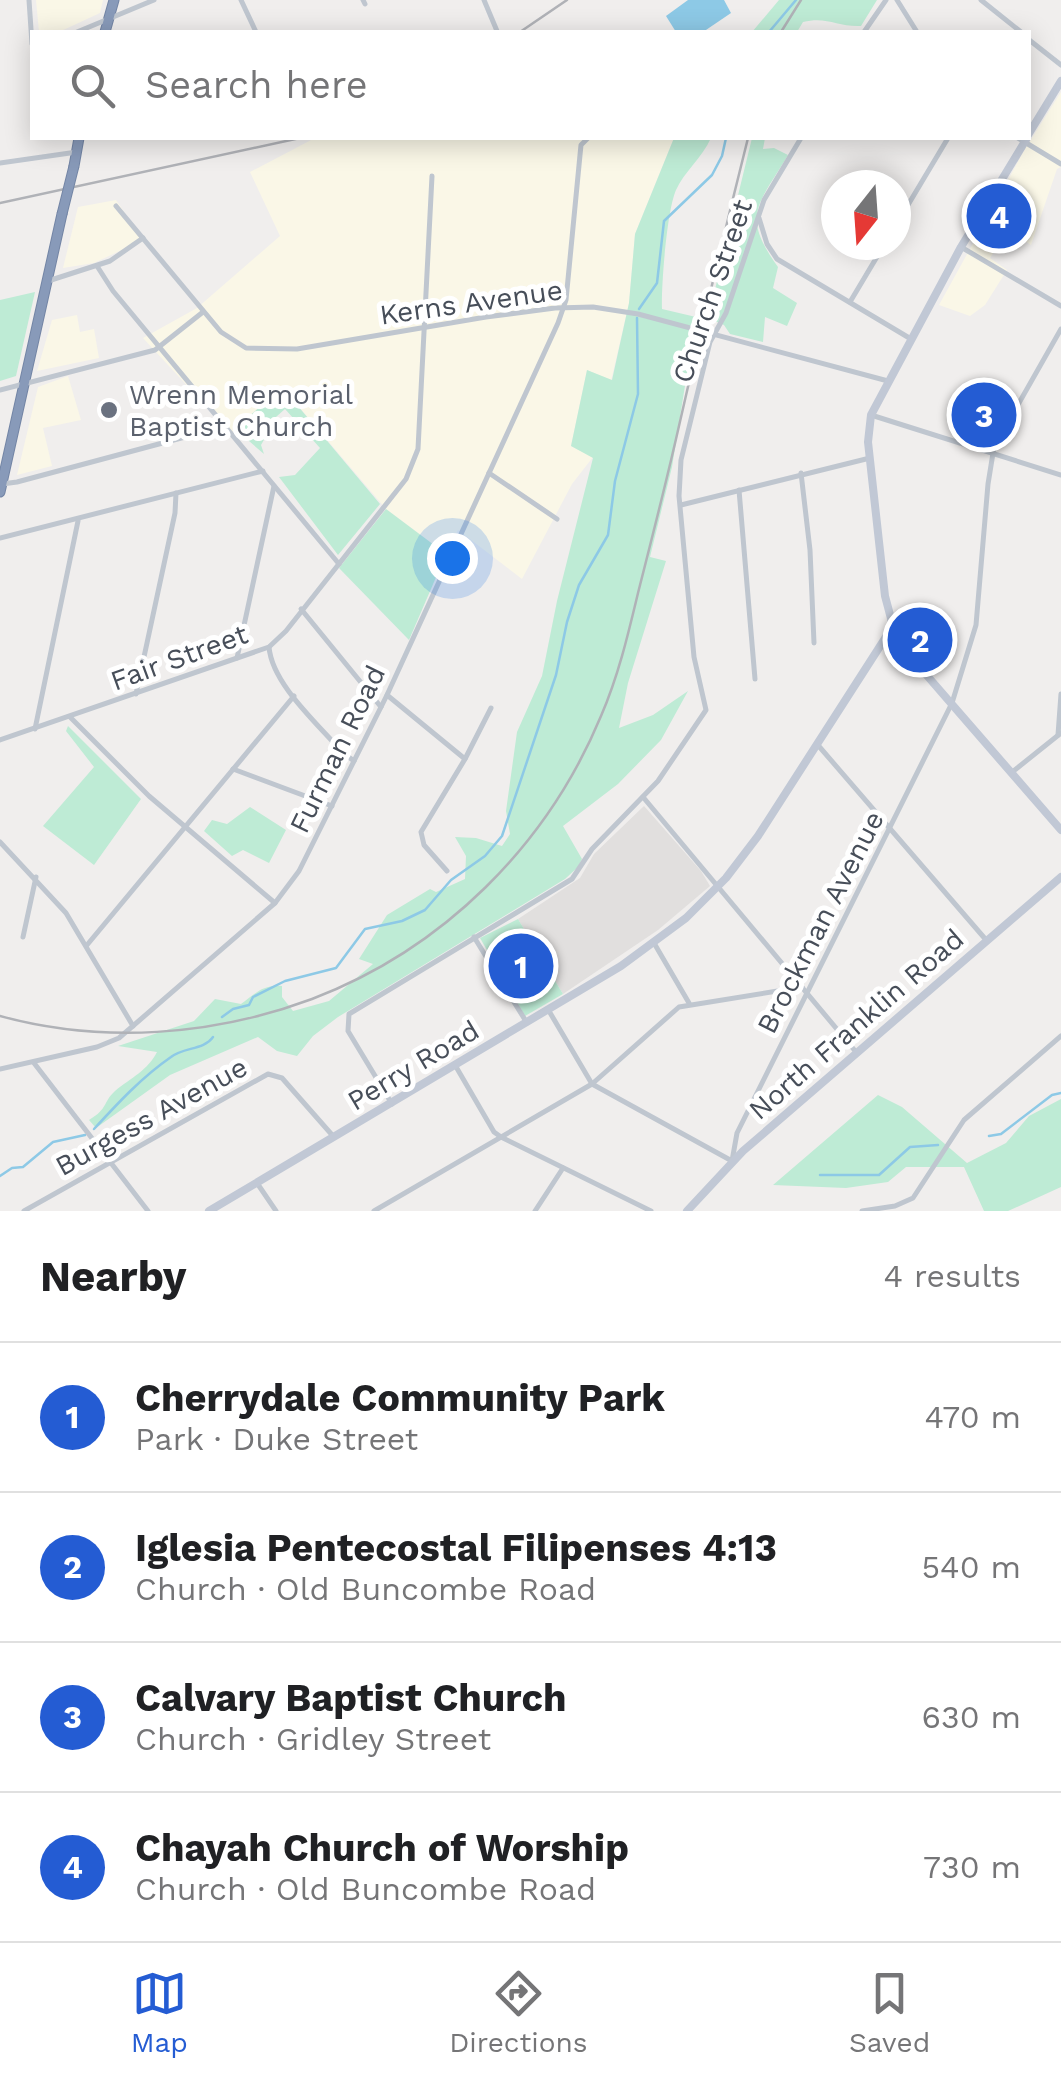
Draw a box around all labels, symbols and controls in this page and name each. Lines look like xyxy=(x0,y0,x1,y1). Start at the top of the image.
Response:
search box xyxy=(30,30,1031,140)
icon: search xyxy=(65,58,120,113)
text: Search here xyxy=(145,63,368,107)
north arrow xyxy=(821,170,911,260)
pin: 4 xyxy=(966,178,1032,254)
street label: Church Street xyxy=(666,195,759,387)
street label: Kerns Avenue xyxy=(378,273,565,332)
place label: Wrenn Memorial Baptist Church xyxy=(129,378,354,443)
pin: 3 xyxy=(952,378,1016,452)
marker: Wrenn Memorial Baptist Church xyxy=(98,399,120,421)
your location xyxy=(427,533,478,584)
pin: 2 xyxy=(888,602,952,678)
street label: Fair Street xyxy=(106,617,253,698)
street label: Furman Road xyxy=(283,660,392,838)
street label: Brockman Avenue xyxy=(750,806,891,1039)
street label: North Franklin Road xyxy=(742,922,970,1127)
pin: 1 xyxy=(488,928,554,1004)
street label: Perry Road xyxy=(342,1013,485,1118)
street label: Burgess Avenue xyxy=(50,1050,253,1183)
text: Nearby xyxy=(40,1252,187,1301)
text: 4 results xyxy=(883,1257,1021,1295)
text: Cherrydale Community Park xyxy=(135,1376,665,1420)
text: 1 xyxy=(66,1398,79,1436)
text: 470 m xyxy=(924,1398,1021,1436)
text: Park · Duke Street xyxy=(135,1420,418,1458)
text: Iglesia Pentecostal Filipenses 4:13 xyxy=(135,1526,777,1570)
text: 2 xyxy=(63,1548,82,1586)
text: 540 m xyxy=(922,1548,1021,1586)
text: Church · Old Buncombe Road xyxy=(135,1570,596,1608)
text: Calvary Baptist Church xyxy=(135,1676,567,1720)
text: 3 xyxy=(63,1698,82,1736)
text: 630 m xyxy=(922,1698,1021,1736)
text: Church · Gridley Street xyxy=(135,1720,491,1758)
text: Chayah Church of Worship xyxy=(135,1826,629,1870)
text: 4 xyxy=(62,1848,83,1886)
text: 730 m xyxy=(923,1848,1021,1886)
text: Church · Old Buncombe Road xyxy=(135,1870,596,1908)
tab: Map xyxy=(131,1966,188,2059)
tab: Directions xyxy=(449,1966,588,2059)
tab: Saved xyxy=(849,1966,930,2059)

